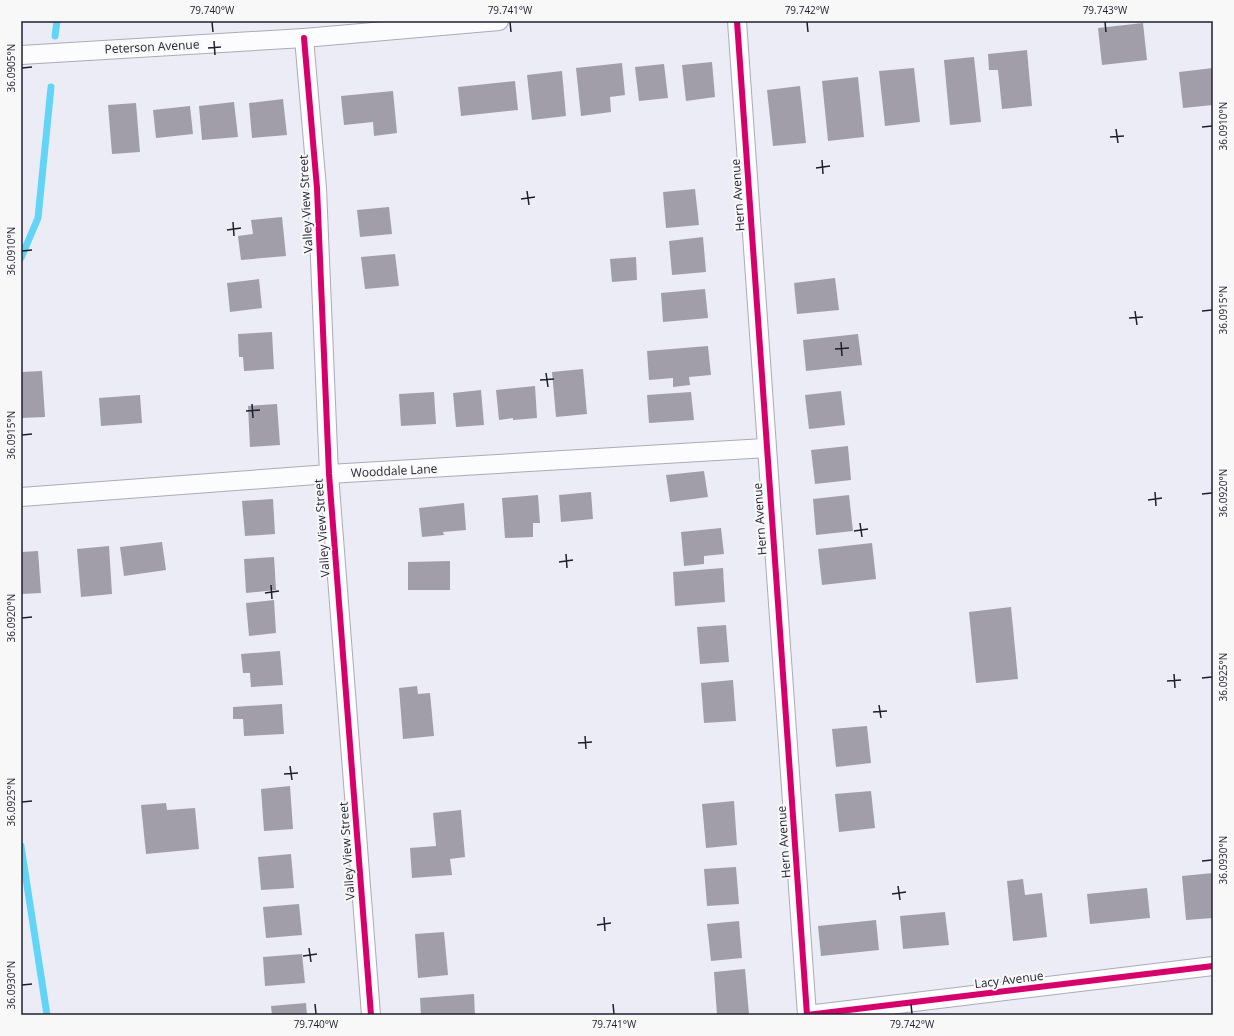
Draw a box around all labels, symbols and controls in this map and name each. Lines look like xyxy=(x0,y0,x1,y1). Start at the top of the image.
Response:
text: 79.740°W xyxy=(190,3,235,17)
text: 79.741°W xyxy=(488,3,533,17)
text: 79.742°W xyxy=(785,3,830,17)
text: 79.743°W xyxy=(1083,3,1128,17)
street label: Peterson Avenue xyxy=(104,36,200,57)
text: 36.0905°N xyxy=(4,44,18,92)
text: 36.0910°N xyxy=(1216,102,1230,150)
street label: Valley View Street xyxy=(294,154,317,254)
street label: Hern Avenue xyxy=(726,158,749,232)
text: 36.0910°N xyxy=(4,227,18,275)
text: 36.0915°N xyxy=(1216,286,1230,334)
text: 36.0915°N xyxy=(4,411,18,459)
street label: Wooddale Lane xyxy=(350,460,438,481)
text: 36.0920°N xyxy=(1216,469,1230,517)
street label: Valley View Street xyxy=(310,478,333,578)
street label: Hern Avenue xyxy=(748,482,771,556)
text: 36.0920°N xyxy=(4,594,18,642)
text: 36.0925°N xyxy=(1216,653,1230,701)
text: 36.0925°N xyxy=(4,778,18,826)
street label: Valley View Street xyxy=(335,801,358,901)
street label: Hern Avenue xyxy=(772,805,795,879)
text: 36.0930°N xyxy=(1216,836,1230,884)
text: 36.0930°N xyxy=(4,961,18,1009)
street label: Lacy Avenue xyxy=(973,967,1045,992)
text: 79.740°W xyxy=(294,1017,339,1031)
text: 79.741°W xyxy=(592,1017,637,1031)
text: 79.742°W xyxy=(890,1017,935,1031)

